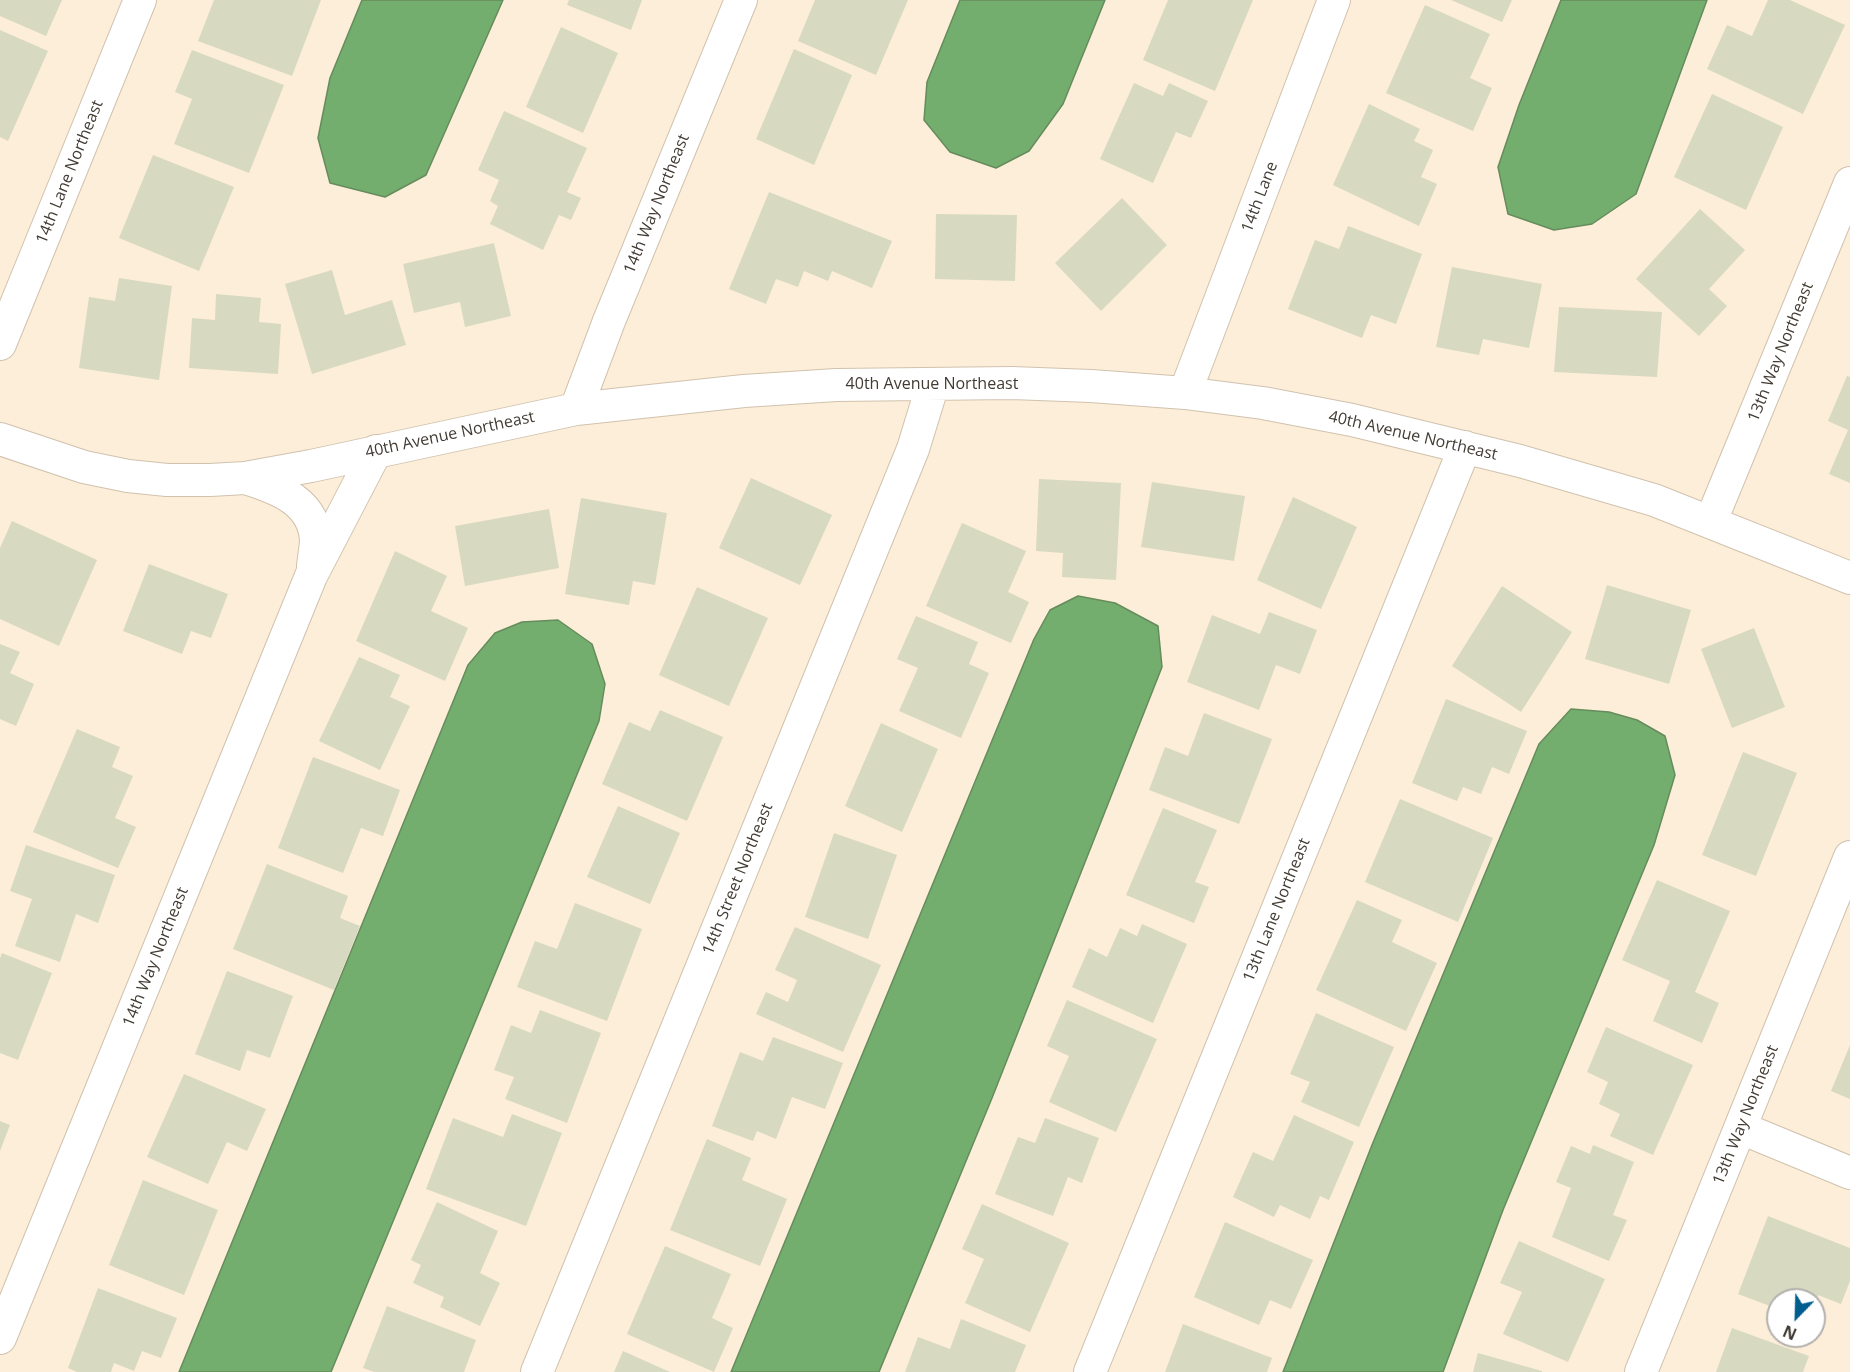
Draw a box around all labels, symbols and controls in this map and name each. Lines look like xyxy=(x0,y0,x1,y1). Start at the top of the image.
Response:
street label: 14th Lane Northeast xyxy=(32,97,108,247)
street label: 14th Way Northeast xyxy=(620,131,694,277)
street label: 14th Lane xyxy=(1238,159,1282,235)
street label: 13th Way Northeast xyxy=(1744,279,1818,425)
street label: 40th Avenue Northeast xyxy=(846,374,1018,394)
street label: 40th Avenue Northeast xyxy=(1327,407,1499,465)
street label: 40th Avenue Northeast xyxy=(364,408,536,462)
street label: 14th Street Northeast xyxy=(699,800,777,958)
street label: 13th Lane Northeast xyxy=(1239,835,1315,985)
street label: 14th Way Northeast xyxy=(119,884,193,1030)
street label: 13th Way Northeast xyxy=(1709,1042,1783,1188)
north arrow xyxy=(1766,1288,1826,1348)
text: N xyxy=(1779,1320,1800,1345)

